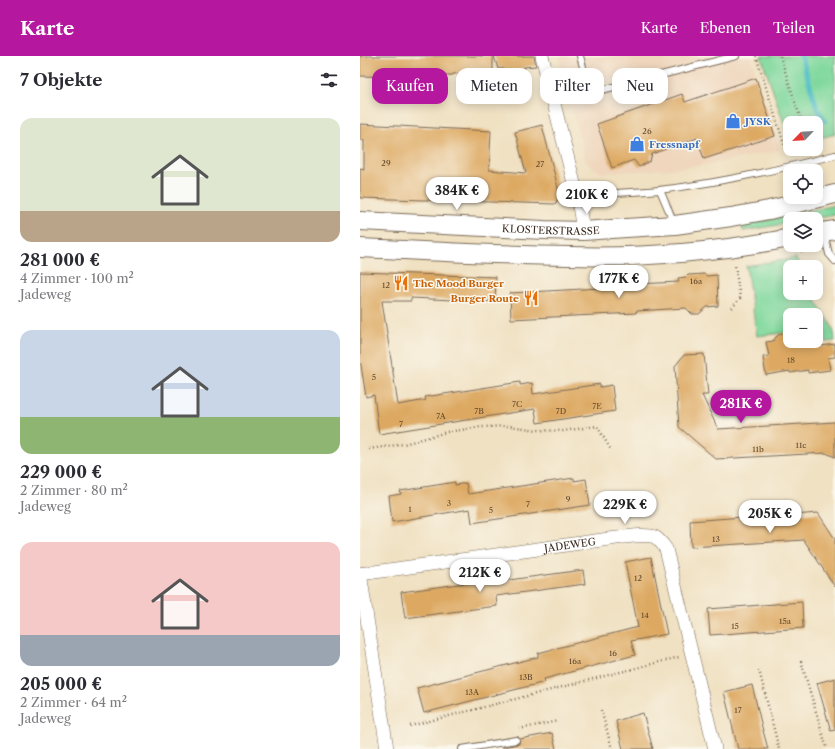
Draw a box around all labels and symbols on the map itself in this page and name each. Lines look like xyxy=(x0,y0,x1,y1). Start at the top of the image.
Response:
shop icon: JYSK xyxy=(724,112,742,130)
place label: JYSK xyxy=(743,115,772,128)
north arrow xyxy=(783,116,823,156)
house number: 26 xyxy=(642,126,652,136)
shop icon: Fressnapf xyxy=(628,135,646,153)
place label: Fressnapf xyxy=(649,138,701,151)
house number: 29 xyxy=(381,158,391,168)
house number: 27 xyxy=(536,159,544,169)
pin: 384K € xyxy=(424,177,490,211)
pin: 210K € xyxy=(554,181,620,215)
street label: KLOSTERSTRASSE xyxy=(502,222,600,238)
pin: 177K € xyxy=(586,265,652,299)
restaurant icon: The Mood Burger xyxy=(392,274,410,292)
house number: 16a xyxy=(690,276,703,286)
place label: The Mood Burger xyxy=(413,277,504,290)
house number: 12 xyxy=(382,280,390,290)
restaurant icon: Burger Route xyxy=(522,289,540,307)
place label: Burger Route xyxy=(451,292,519,305)
house number: 18 xyxy=(787,355,795,365)
house number: 5 xyxy=(372,372,376,382)
pin: 281K € xyxy=(708,390,774,424)
house number: 7C xyxy=(512,399,522,409)
house number: 7E xyxy=(592,401,602,411)
house number: 7B xyxy=(474,406,484,416)
house number: 7D xyxy=(556,406,567,416)
house number: 7A xyxy=(436,411,447,421)
house number: 7 xyxy=(399,419,403,429)
house number: 11c xyxy=(796,440,806,450)
house number: 11b xyxy=(752,444,764,454)
pin: 229K € xyxy=(592,491,658,525)
house number: 9 xyxy=(566,494,571,504)
house number: 3 xyxy=(447,498,451,508)
house number: 7 xyxy=(526,499,530,509)
pin: 205K € xyxy=(737,500,803,534)
house number: 1 xyxy=(408,504,412,514)
house number: 5 xyxy=(489,505,493,515)
house number: 13 xyxy=(712,534,720,544)
street label: JADEWEG xyxy=(541,535,597,555)
pin: 212K € xyxy=(447,559,513,593)
house number: 12 xyxy=(634,573,642,583)
house number: 14 xyxy=(641,610,649,620)
house number: 15a xyxy=(779,616,792,626)
house number: 15 xyxy=(731,621,739,631)
house number: 16 xyxy=(609,648,617,658)
house number: 16a xyxy=(569,656,582,666)
house number: 13B xyxy=(519,672,533,682)
house number: 13A xyxy=(465,687,480,697)
house number: 17 xyxy=(734,705,742,715)

